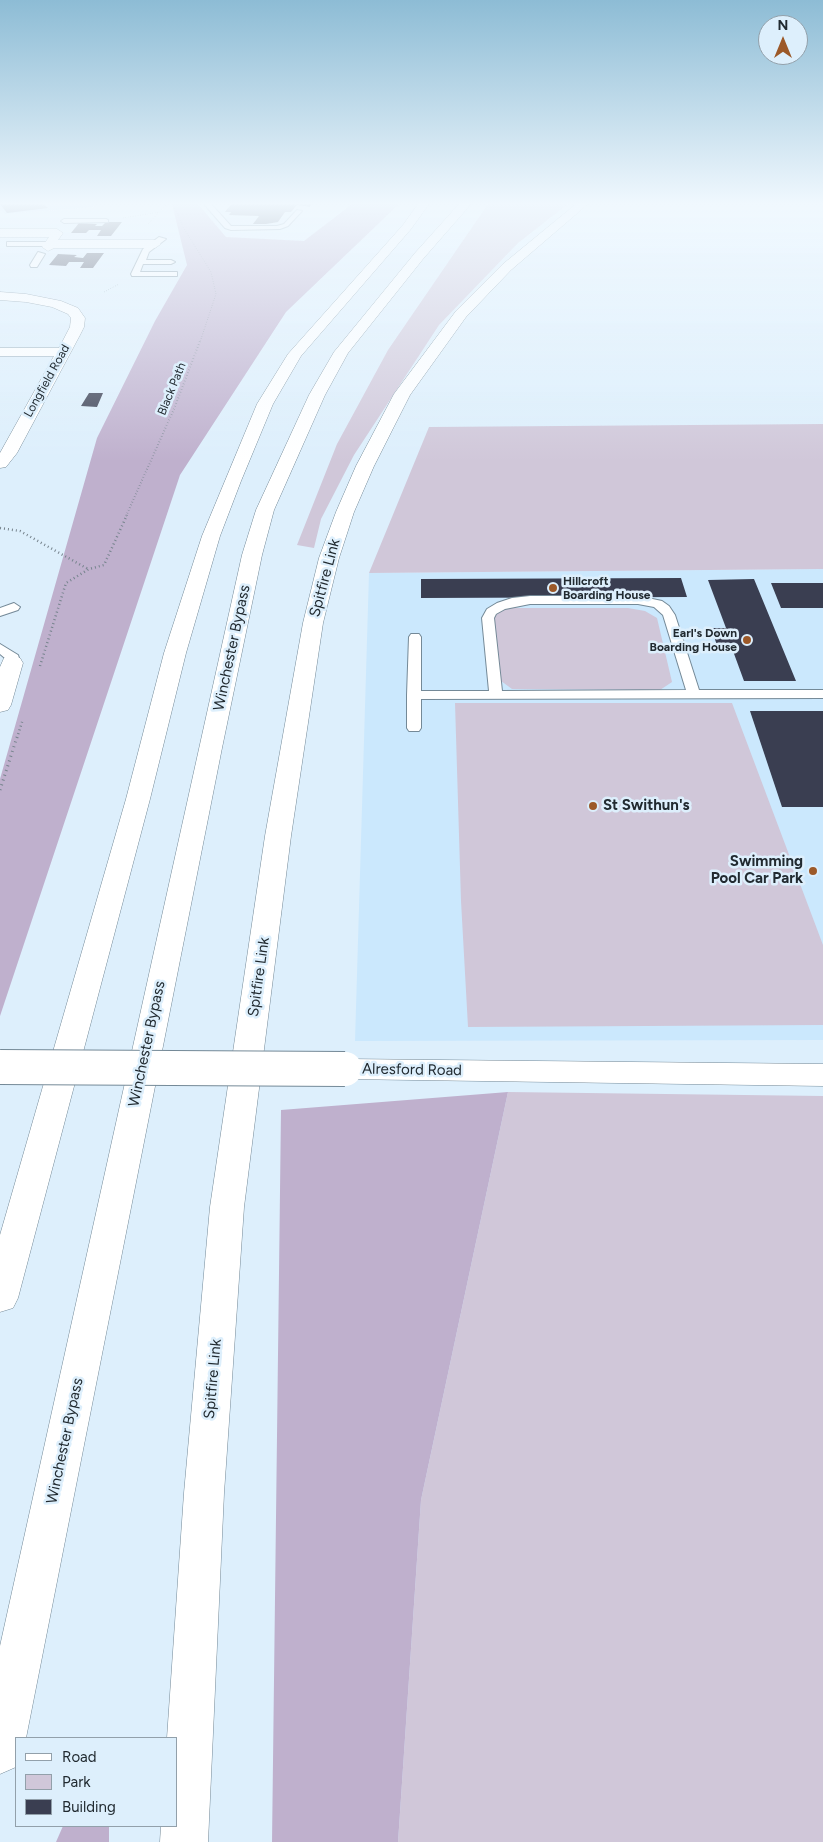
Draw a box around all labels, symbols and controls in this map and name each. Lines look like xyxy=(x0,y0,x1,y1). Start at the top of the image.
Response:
north arrow xyxy=(758,15,808,65)
text: N xyxy=(778,17,788,34)
street label: Longfield Road xyxy=(21,342,73,420)
street label: Black Path xyxy=(155,361,189,417)
street label: Spitfire Link xyxy=(306,537,344,619)
place label: Hillcroft Boarding House xyxy=(563,574,650,602)
marker: Hillcroft Boarding House xyxy=(547,582,559,594)
street label: Winchester Bypass xyxy=(210,583,254,713)
place label: Earl's Down Boarding House xyxy=(650,626,737,654)
marker: Earl's Down Boarding House xyxy=(741,634,753,646)
place label: St Swithun's xyxy=(603,797,690,815)
marker: St Swithun's xyxy=(587,800,599,812)
place label: Swimming Pool Car Park xyxy=(711,853,803,888)
marker: Swimming Pool Car Park xyxy=(807,865,819,877)
street label: Spitfire Link xyxy=(245,936,273,1018)
street label: Winchester Bypass xyxy=(125,979,169,1109)
street label: Alresford Road xyxy=(362,1060,462,1080)
street label: Spitfire Link xyxy=(201,1338,225,1420)
street label: Winchester Bypass xyxy=(43,1376,87,1506)
legend xyxy=(15,1737,178,1827)
text: Road xyxy=(62,1748,97,1766)
text: Park xyxy=(62,1773,91,1791)
text: Building xyxy=(62,1798,116,1816)

